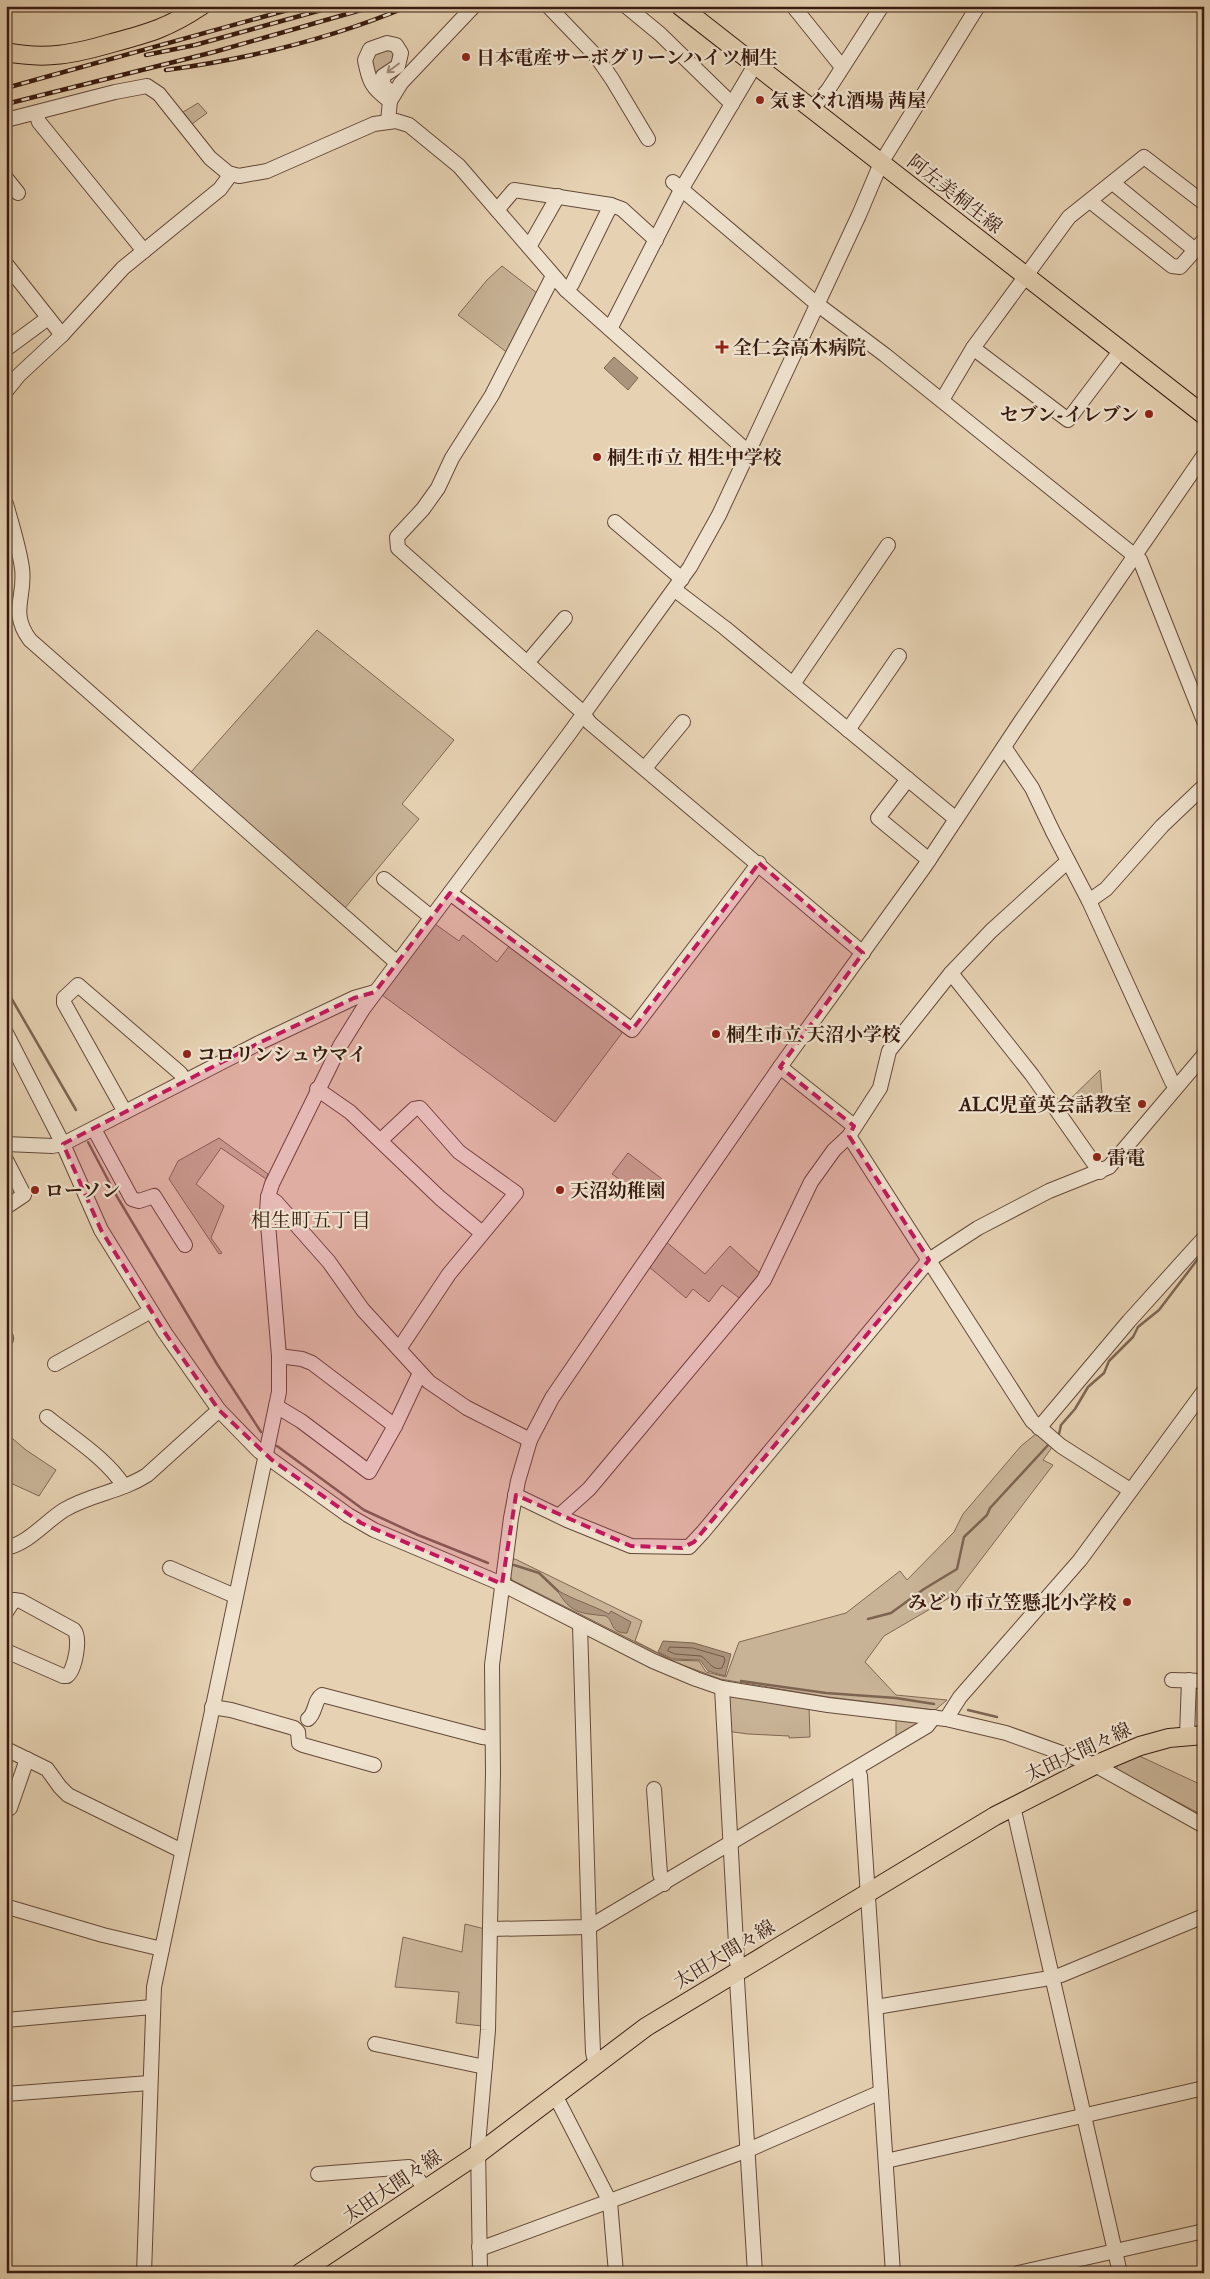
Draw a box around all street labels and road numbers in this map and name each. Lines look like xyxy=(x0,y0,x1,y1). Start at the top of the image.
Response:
street label: 阿左美桐生線 xyxy=(903,150,1007,238)
street label: 太田大間々線 xyxy=(1021,1717,1135,1787)
street label: 太田大間々線 xyxy=(669,1915,779,1993)
street label: 太田大間々線 xyxy=(338,2145,446,2227)

